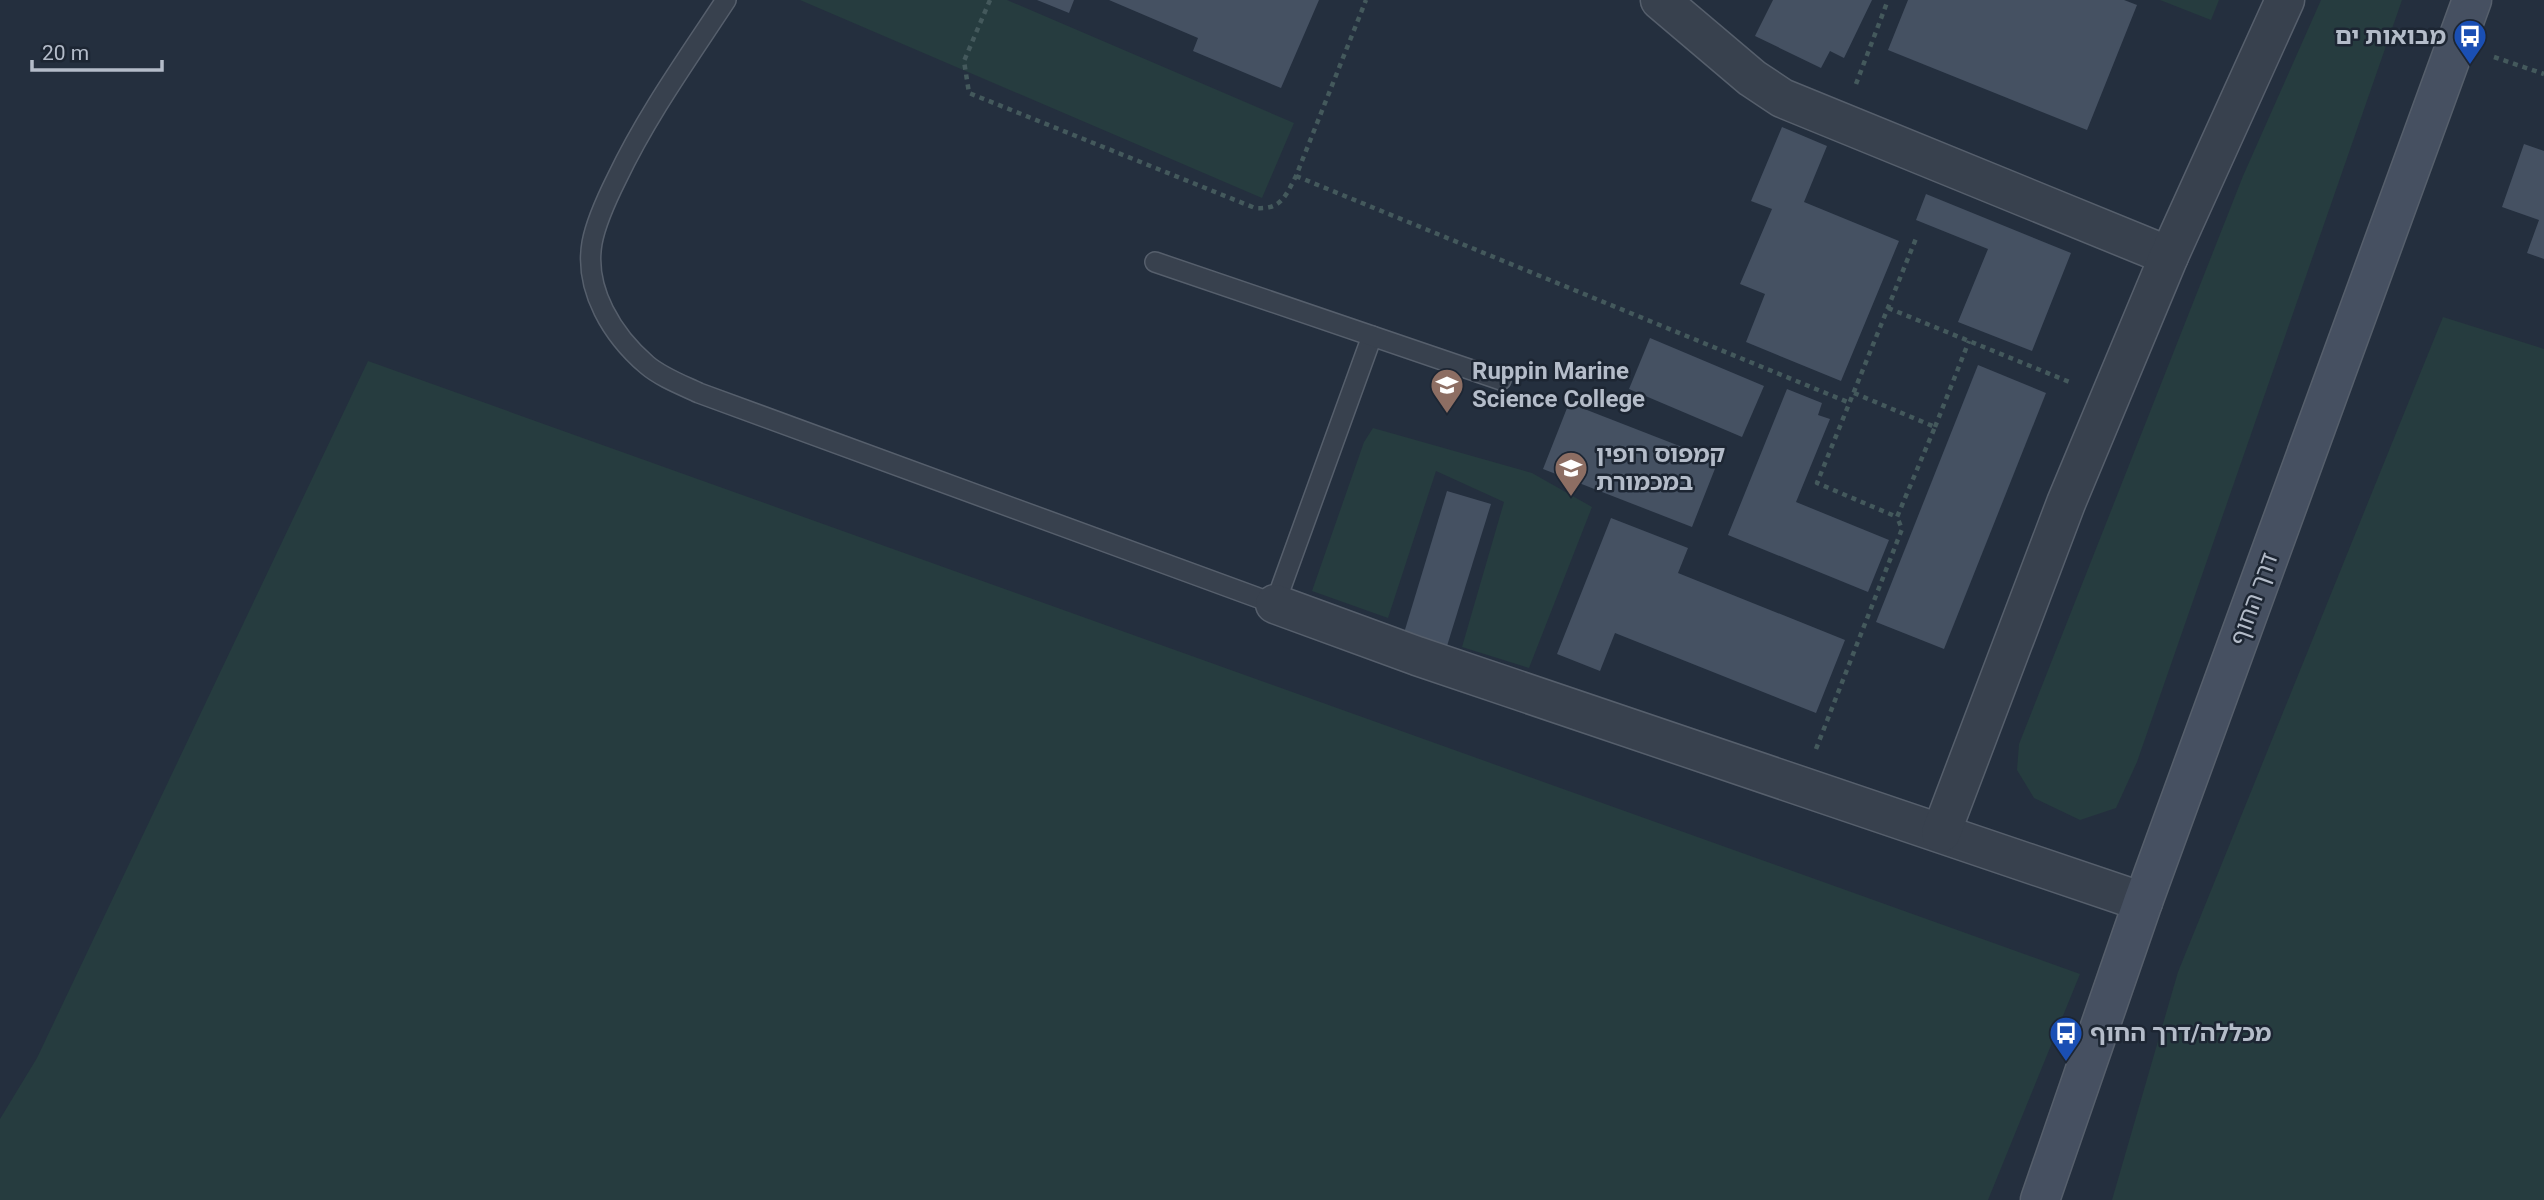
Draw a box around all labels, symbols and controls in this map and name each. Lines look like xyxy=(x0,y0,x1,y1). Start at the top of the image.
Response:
bus stop icon: מבואות ים xyxy=(2451,17,2489,66)
place label: מבואות ים xyxy=(2335,22,2446,50)
scale bar xyxy=(32,28,161,72)
text: 20 m xyxy=(42,41,89,65)
place label: Ruppin Marine Science College xyxy=(1472,357,1645,413)
school or university icon: Ruppin Marine Science College xyxy=(1428,366,1466,415)
place label: קמפוס רופין במכמורת xyxy=(1596,440,1726,496)
school or university icon: קמפוס רופין במכמורת xyxy=(1552,449,1590,498)
street label: דרך החוף xyxy=(2224,549,2284,649)
bus stop icon: מכללה/דרך החוף xyxy=(2047,1014,2085,1063)
place label: מכללה/דרך החוף xyxy=(2090,1019,2272,1047)

